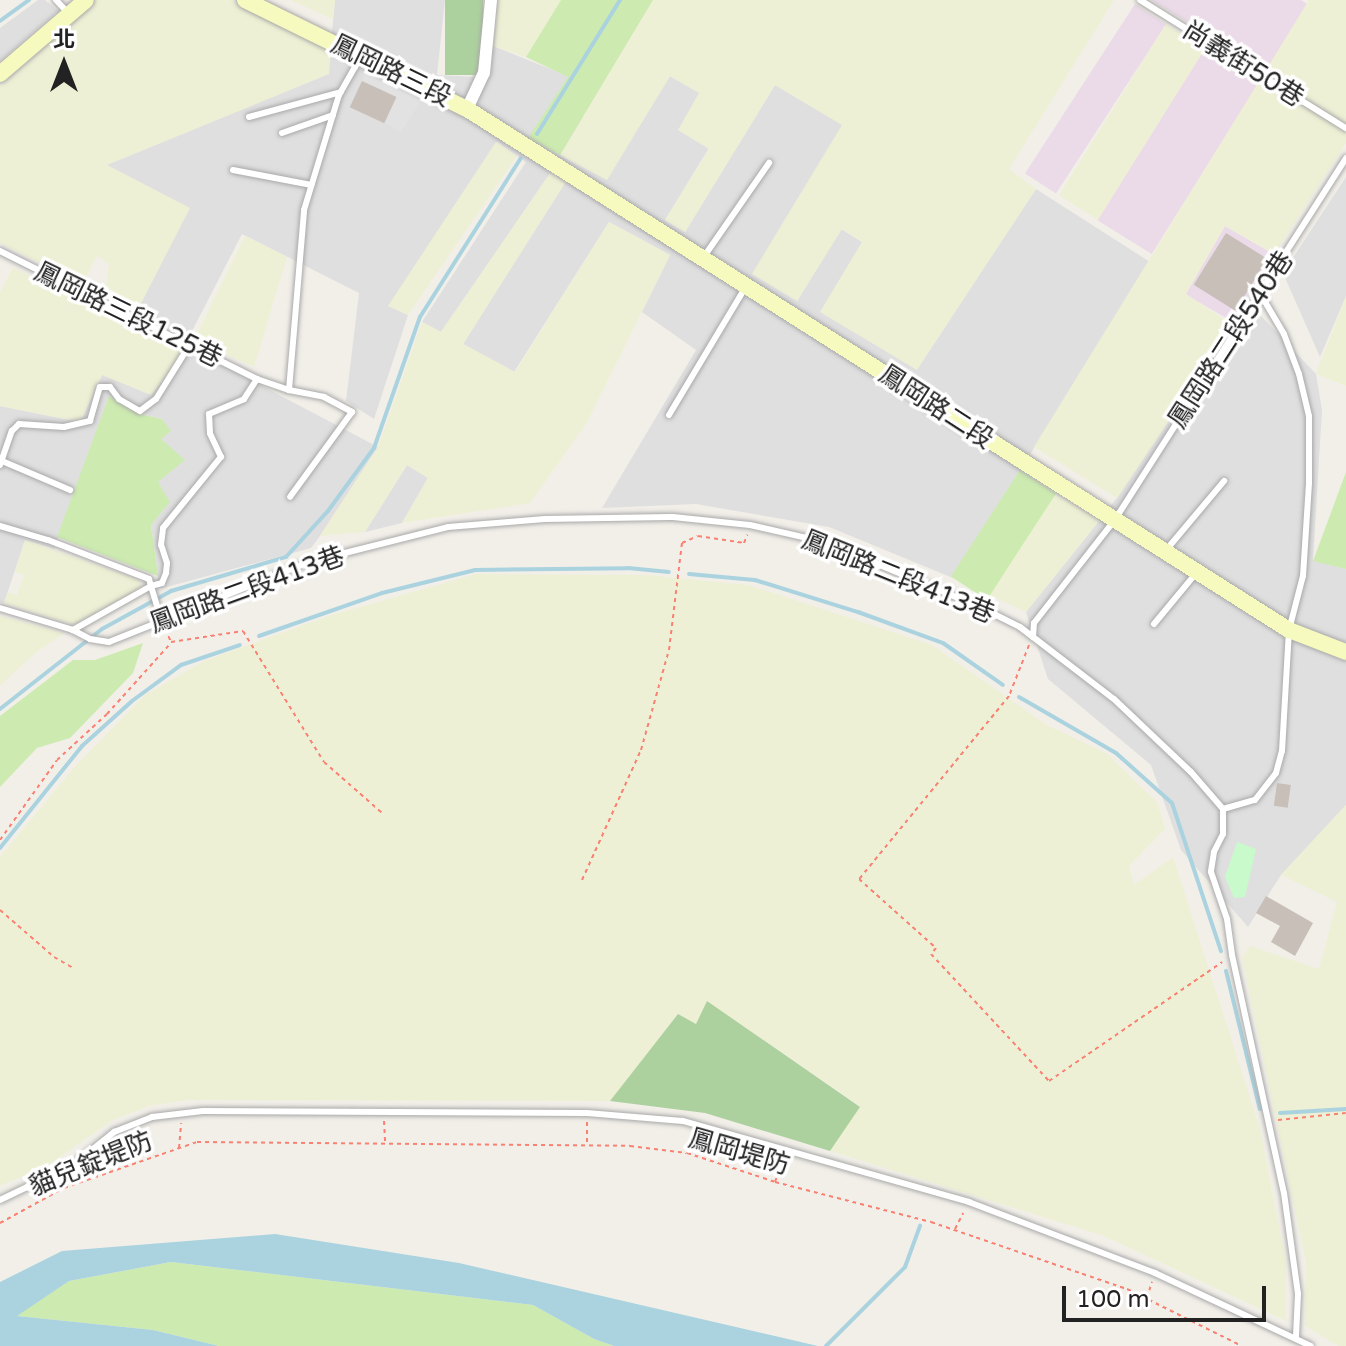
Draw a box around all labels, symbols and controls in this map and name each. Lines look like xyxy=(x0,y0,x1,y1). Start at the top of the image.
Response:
street label: 尚義街50巷 xyxy=(1177,15,1309,113)
north arrow xyxy=(24,24,104,104)
text: 北 xyxy=(53,27,75,53)
street label: 鳳岡路三段 xyxy=(326,28,456,114)
street label: 鳳岡路二段540巷 xyxy=(1162,246,1300,434)
street label: 鳳岡路三段125巷 xyxy=(29,256,227,374)
street label: 鳳岡路二段 xyxy=(873,359,999,455)
street label: 鳳岡路二段413巷 xyxy=(797,524,999,630)
street label: 鳳岡路二段413巷 xyxy=(145,540,349,640)
street label: 鳳岡堤防 xyxy=(685,1123,793,1181)
street label: 貓兒錠堤防 xyxy=(25,1125,157,1203)
scale bar xyxy=(1066,1270,1270,1320)
text: 100 m xyxy=(1076,1285,1150,1314)

